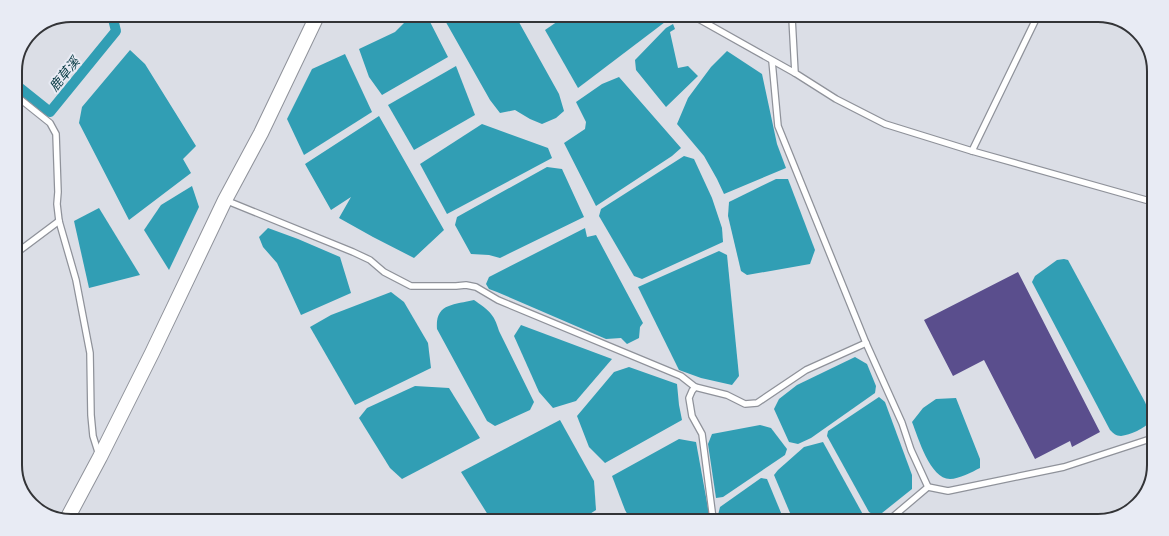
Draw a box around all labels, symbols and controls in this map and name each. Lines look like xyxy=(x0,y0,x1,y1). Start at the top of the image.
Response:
water label: 鹿草溪 xyxy=(46,52,85,95)

